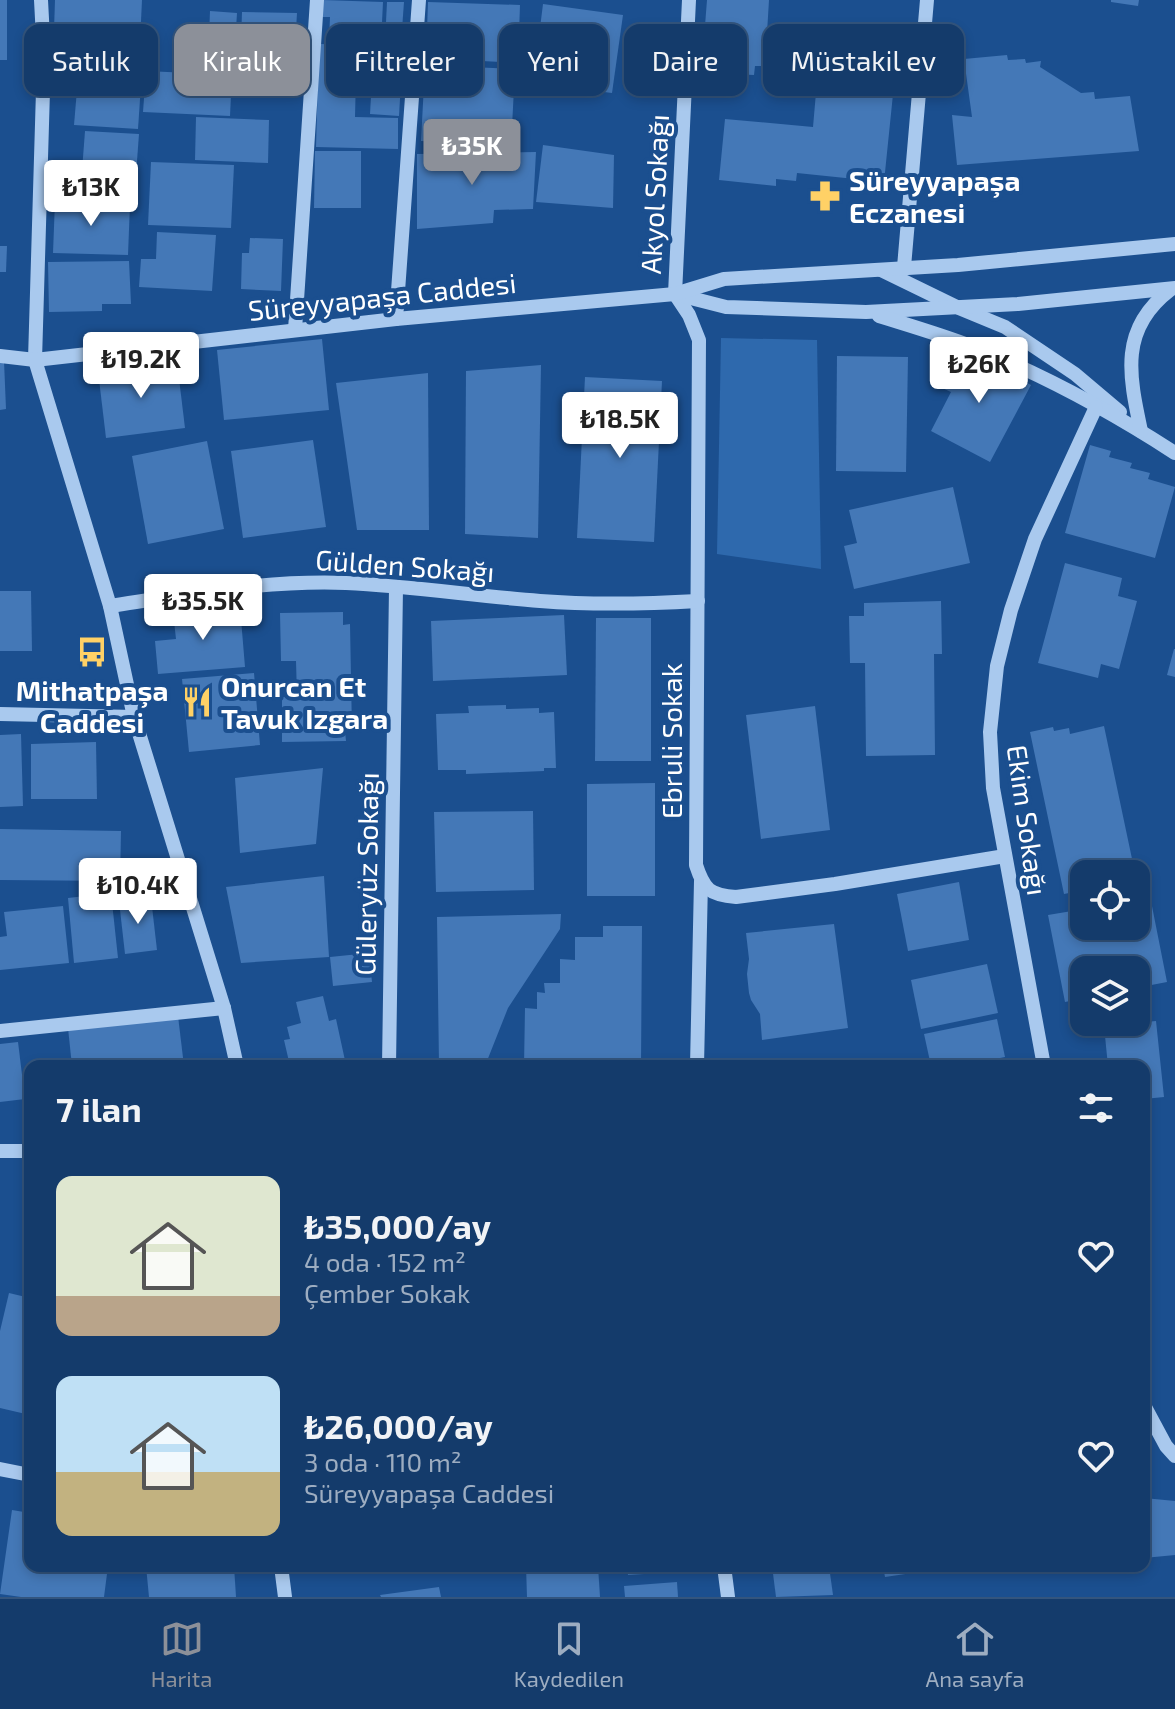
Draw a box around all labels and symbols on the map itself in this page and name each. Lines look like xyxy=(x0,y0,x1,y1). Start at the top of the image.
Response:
street label: Akyol Sokağı xyxy=(633,113,675,275)
pin: ₺35K xyxy=(425,119,519,187)
pin: ₺13K xyxy=(44,160,138,228)
place label: Süreyyapaşa Eczanesi xyxy=(849,163,1020,229)
pharmacy icon: Süreyyapaşa Eczanesi xyxy=(808,179,842,213)
street label: Süreyyapaşa Caddesi xyxy=(246,265,518,328)
pin: ₺19.2K xyxy=(76,332,206,400)
pin: ₺26K xyxy=(932,337,1026,405)
pin: ₺18.5K xyxy=(555,392,685,460)
street label: Gülden Sokağı xyxy=(314,542,496,588)
pin: ₺35.5K xyxy=(138,574,268,642)
bus stop icon: Mi̇thatpaşa Caddesi̇ xyxy=(75,635,109,669)
street label: Ebruli Sokak xyxy=(654,663,688,819)
place label: Onurcan Et Tavuk Izgara xyxy=(221,669,388,735)
place label: Mi̇thatpaşa Caddesi̇ xyxy=(16,673,168,739)
restaurant icon: Onurcan Et Tavuk Izgara xyxy=(180,685,214,719)
street label: Ekim Sokağı xyxy=(1001,743,1055,897)
street label: Güleryüz Sokağı xyxy=(347,772,385,976)
pin: ₺10.4K xyxy=(73,858,203,926)

